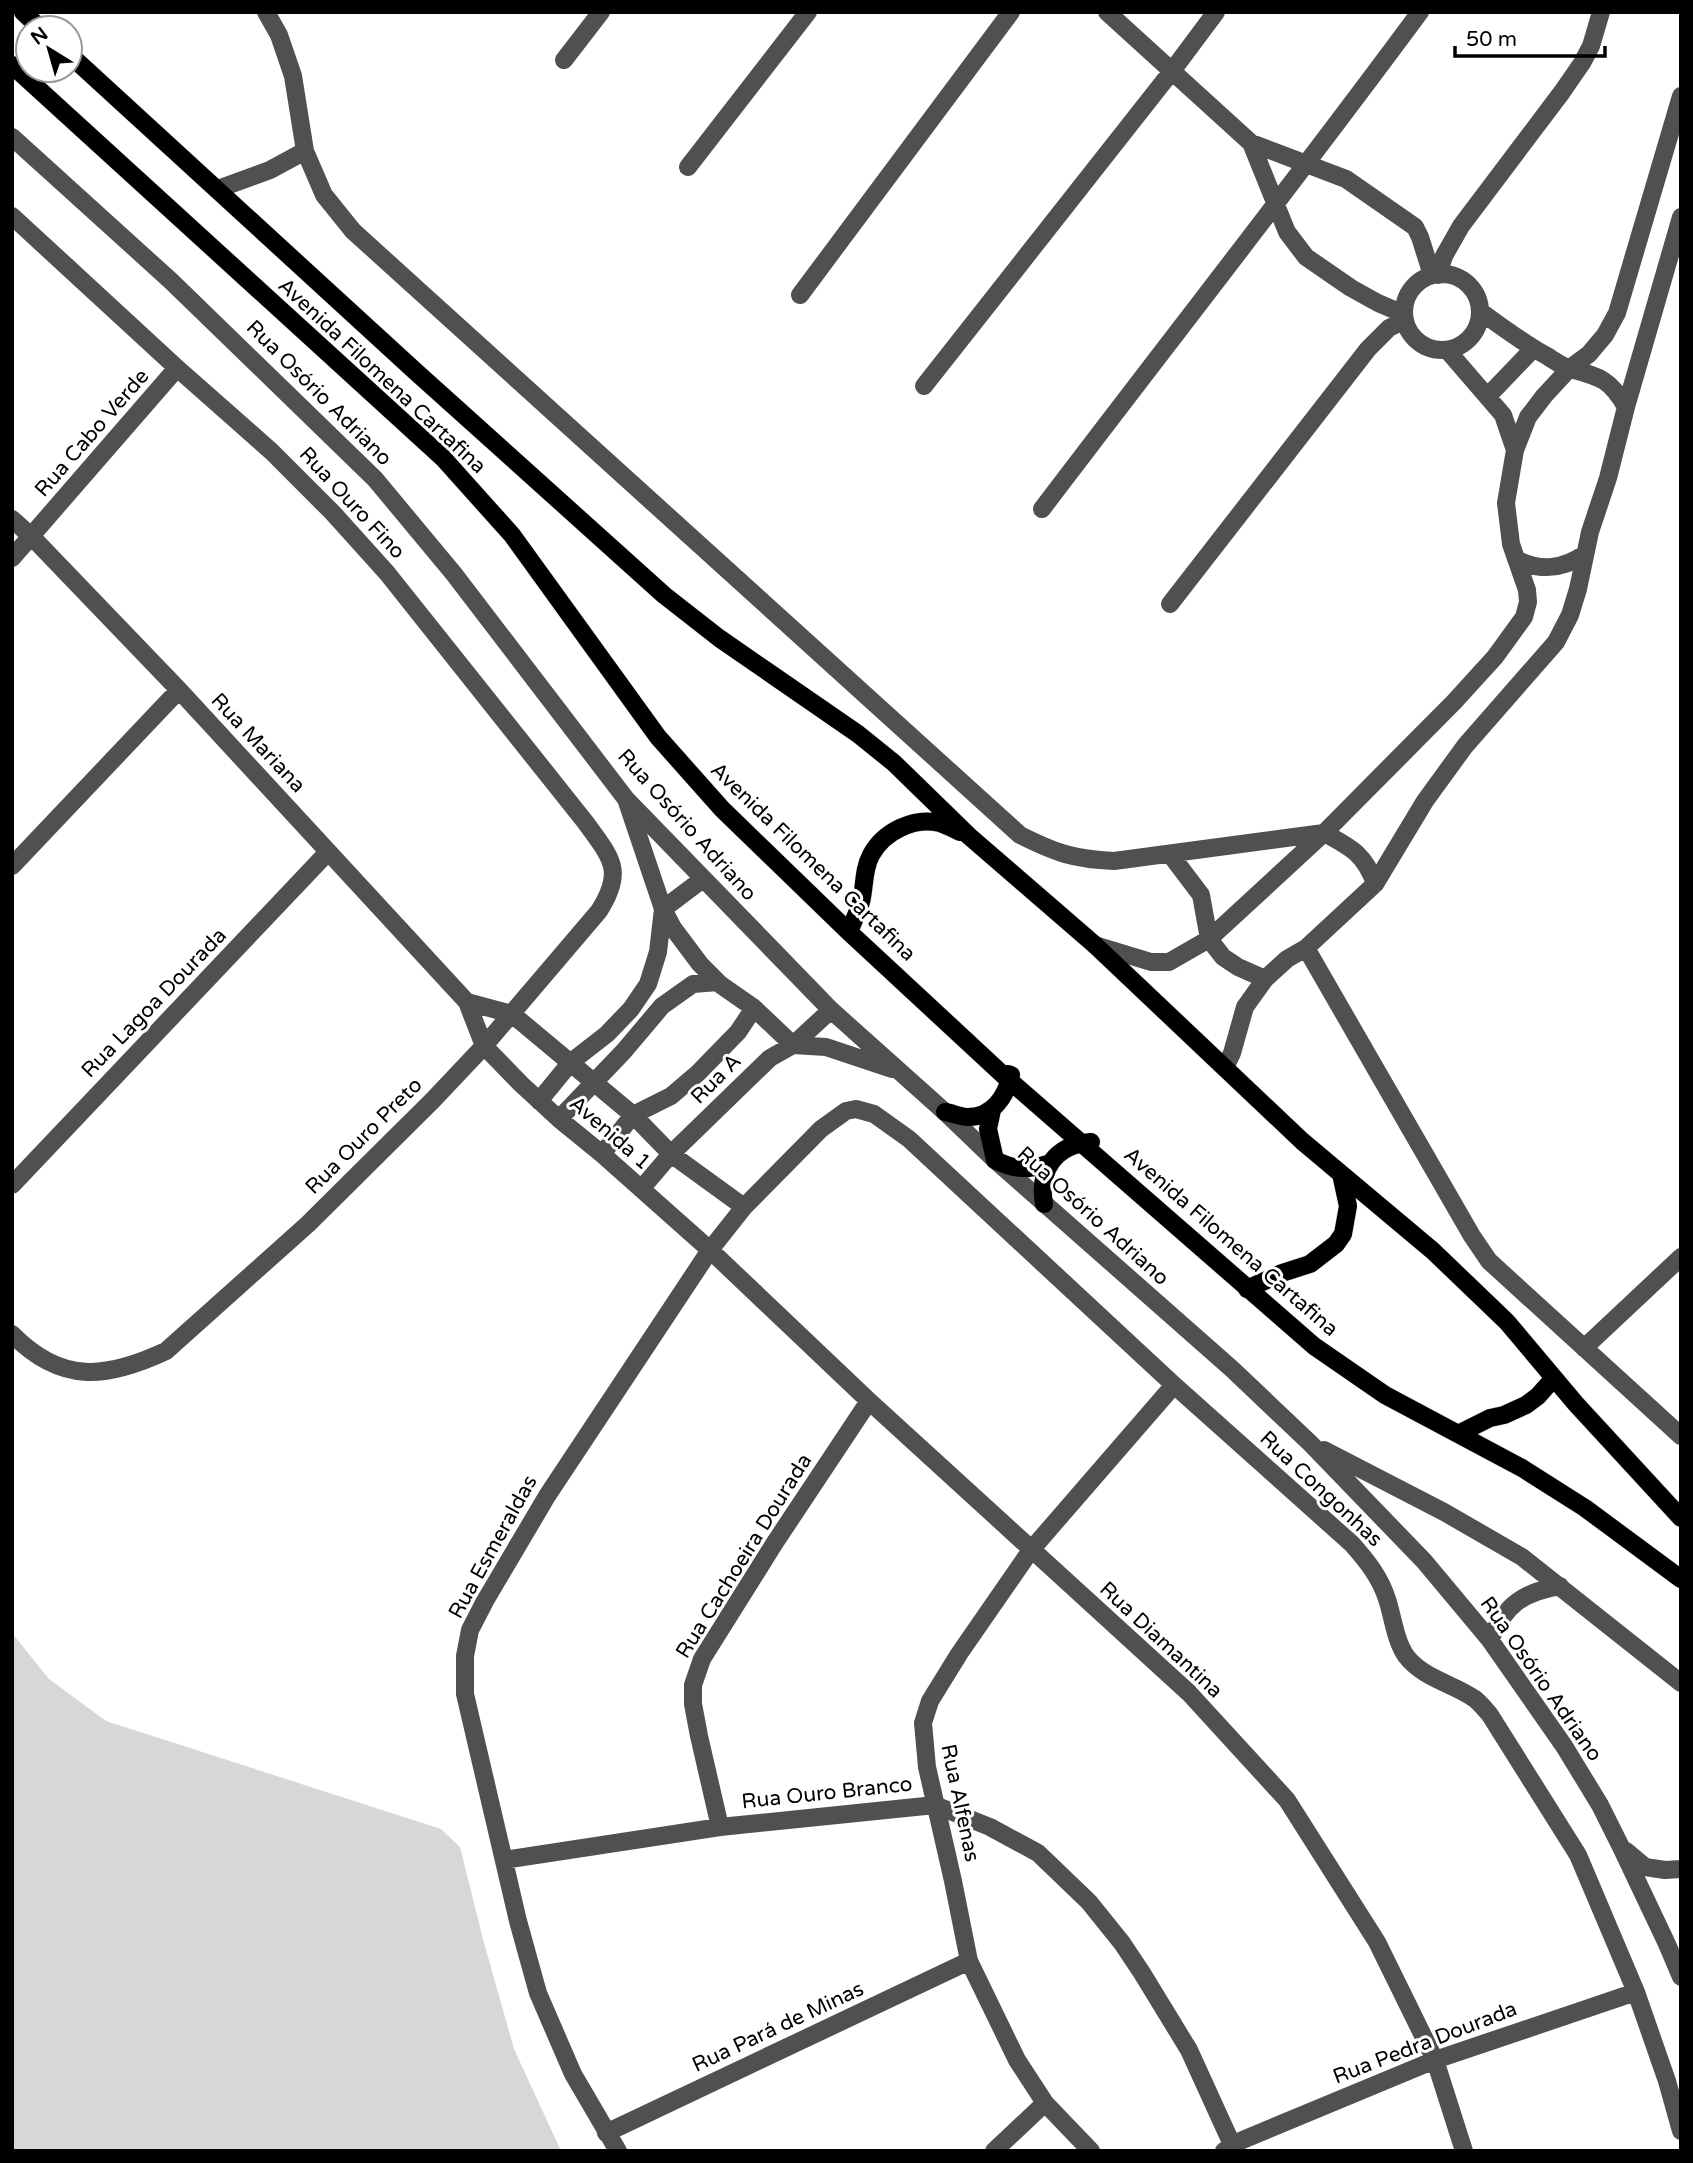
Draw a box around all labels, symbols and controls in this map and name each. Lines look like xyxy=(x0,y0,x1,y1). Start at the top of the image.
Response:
north arrow xyxy=(14,14,84,84)
scale bar xyxy=(1455,14,1606,58)
text: N xyxy=(27,23,52,50)
text: 50 m xyxy=(1466,27,1517,52)
street label: Avenida Filomena Cartafina xyxy=(273,273,491,479)
street label: Rua Osório Adriano xyxy=(241,315,397,471)
street label: Rua Cabo Verde xyxy=(30,364,154,502)
street label: Rua Ouro Fino xyxy=(294,442,410,564)
street label: Rua Mariana xyxy=(206,688,310,798)
street label: Rua Osório Adriano xyxy=(612,744,762,906)
street label: Avenida Filomena Cartafina xyxy=(705,757,921,967)
street label: Rua Lagoa Dourada xyxy=(76,923,232,1083)
street label: Rua A xyxy=(686,1049,746,1109)
street label: Rua Ouro Preto xyxy=(300,1072,428,1200)
street label: Avenida 1 xyxy=(564,1091,656,1175)
street label: Rua Osório Adriano xyxy=(1012,1141,1174,1291)
street label: Avenida Filomena Cartafina xyxy=(1119,1142,1343,1342)
street label: Rua Congonhas xyxy=(1255,1426,1387,1552)
street label: Rua Cachoeira Dourada xyxy=(671,1449,817,1663)
street label: Rua Esmeraldas xyxy=(443,1471,543,1623)
street label: Rua Diamantina xyxy=(1094,1577,1228,1703)
street label: Rua Osório Adriano xyxy=(1475,1592,1607,1766)
street label: Rua Alfenas xyxy=(935,1742,985,1864)
street label: Rua Ouro Branco xyxy=(740,1772,914,1814)
street label: Rua Pará de Minas xyxy=(688,1976,868,2078)
street label: Rua Pedra Dourada xyxy=(1329,1996,1521,2090)

